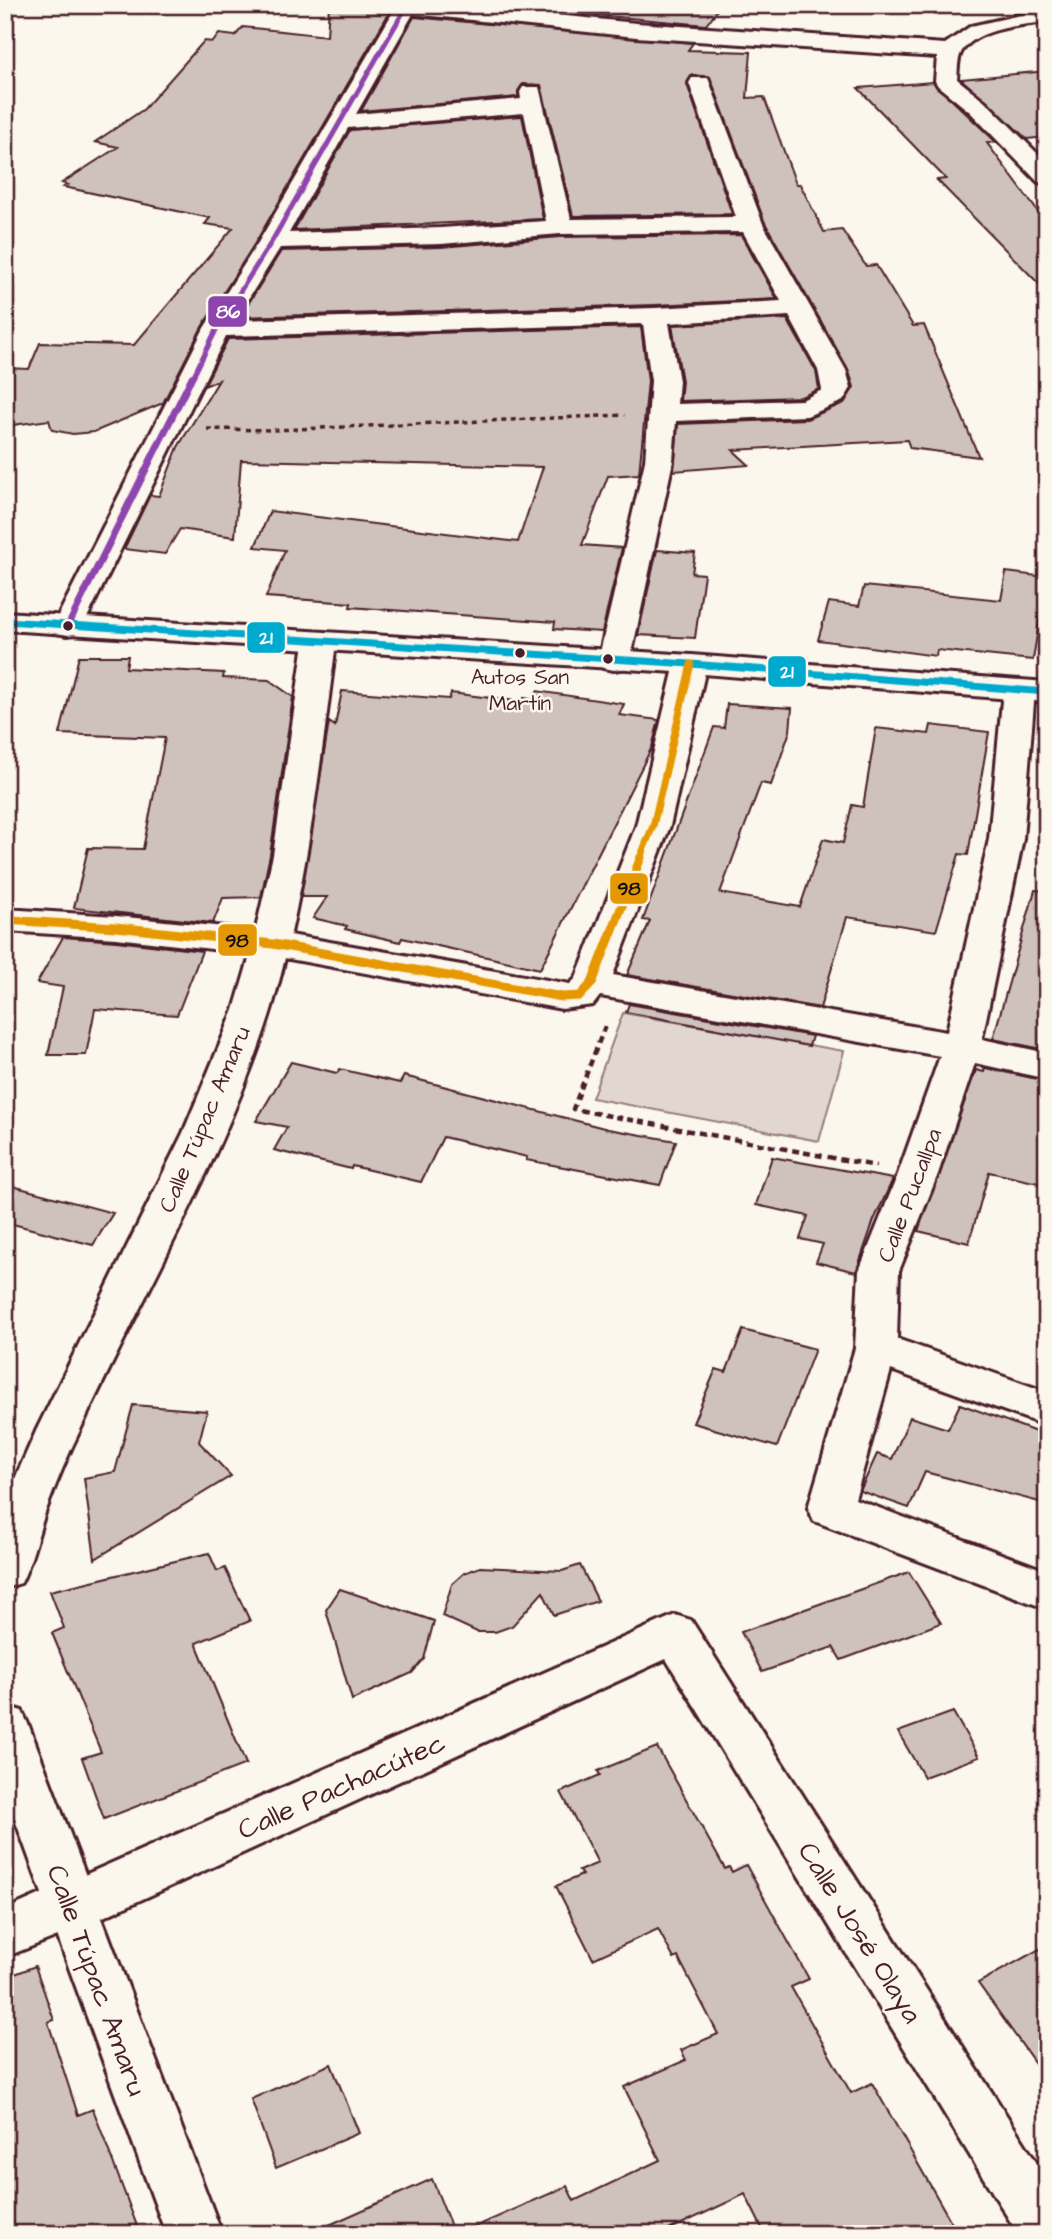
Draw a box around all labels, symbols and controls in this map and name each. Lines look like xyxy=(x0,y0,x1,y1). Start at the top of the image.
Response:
line badge: 86 xyxy=(207,295,248,328)
text: 86 xyxy=(216,299,240,326)
unlabelled marker xyxy=(61,619,75,633)
line badge: 21 xyxy=(246,621,286,654)
text: 21 xyxy=(258,625,273,652)
marker: Autos San Martín xyxy=(513,646,527,660)
unlabelled marker xyxy=(601,652,615,666)
line badge: 21 xyxy=(767,655,807,688)
text: 21 xyxy=(779,659,794,686)
place label: Autos San Martín xyxy=(471,663,569,718)
line badge: 98 xyxy=(609,872,649,905)
text: 98 xyxy=(617,876,641,903)
line badge: 98 xyxy=(217,923,258,957)
text: 98 xyxy=(225,928,249,955)
street label: Calle Túpac Amaru xyxy=(151,1021,259,1218)
street label: Calle Pucallpa xyxy=(870,1123,950,1267)
street label: Calle Pachacútec xyxy=(232,1723,452,1850)
street label: Calle José Olaya xyxy=(787,1835,931,2032)
street label: Calle Túpac Amaru xyxy=(37,1860,157,2102)

